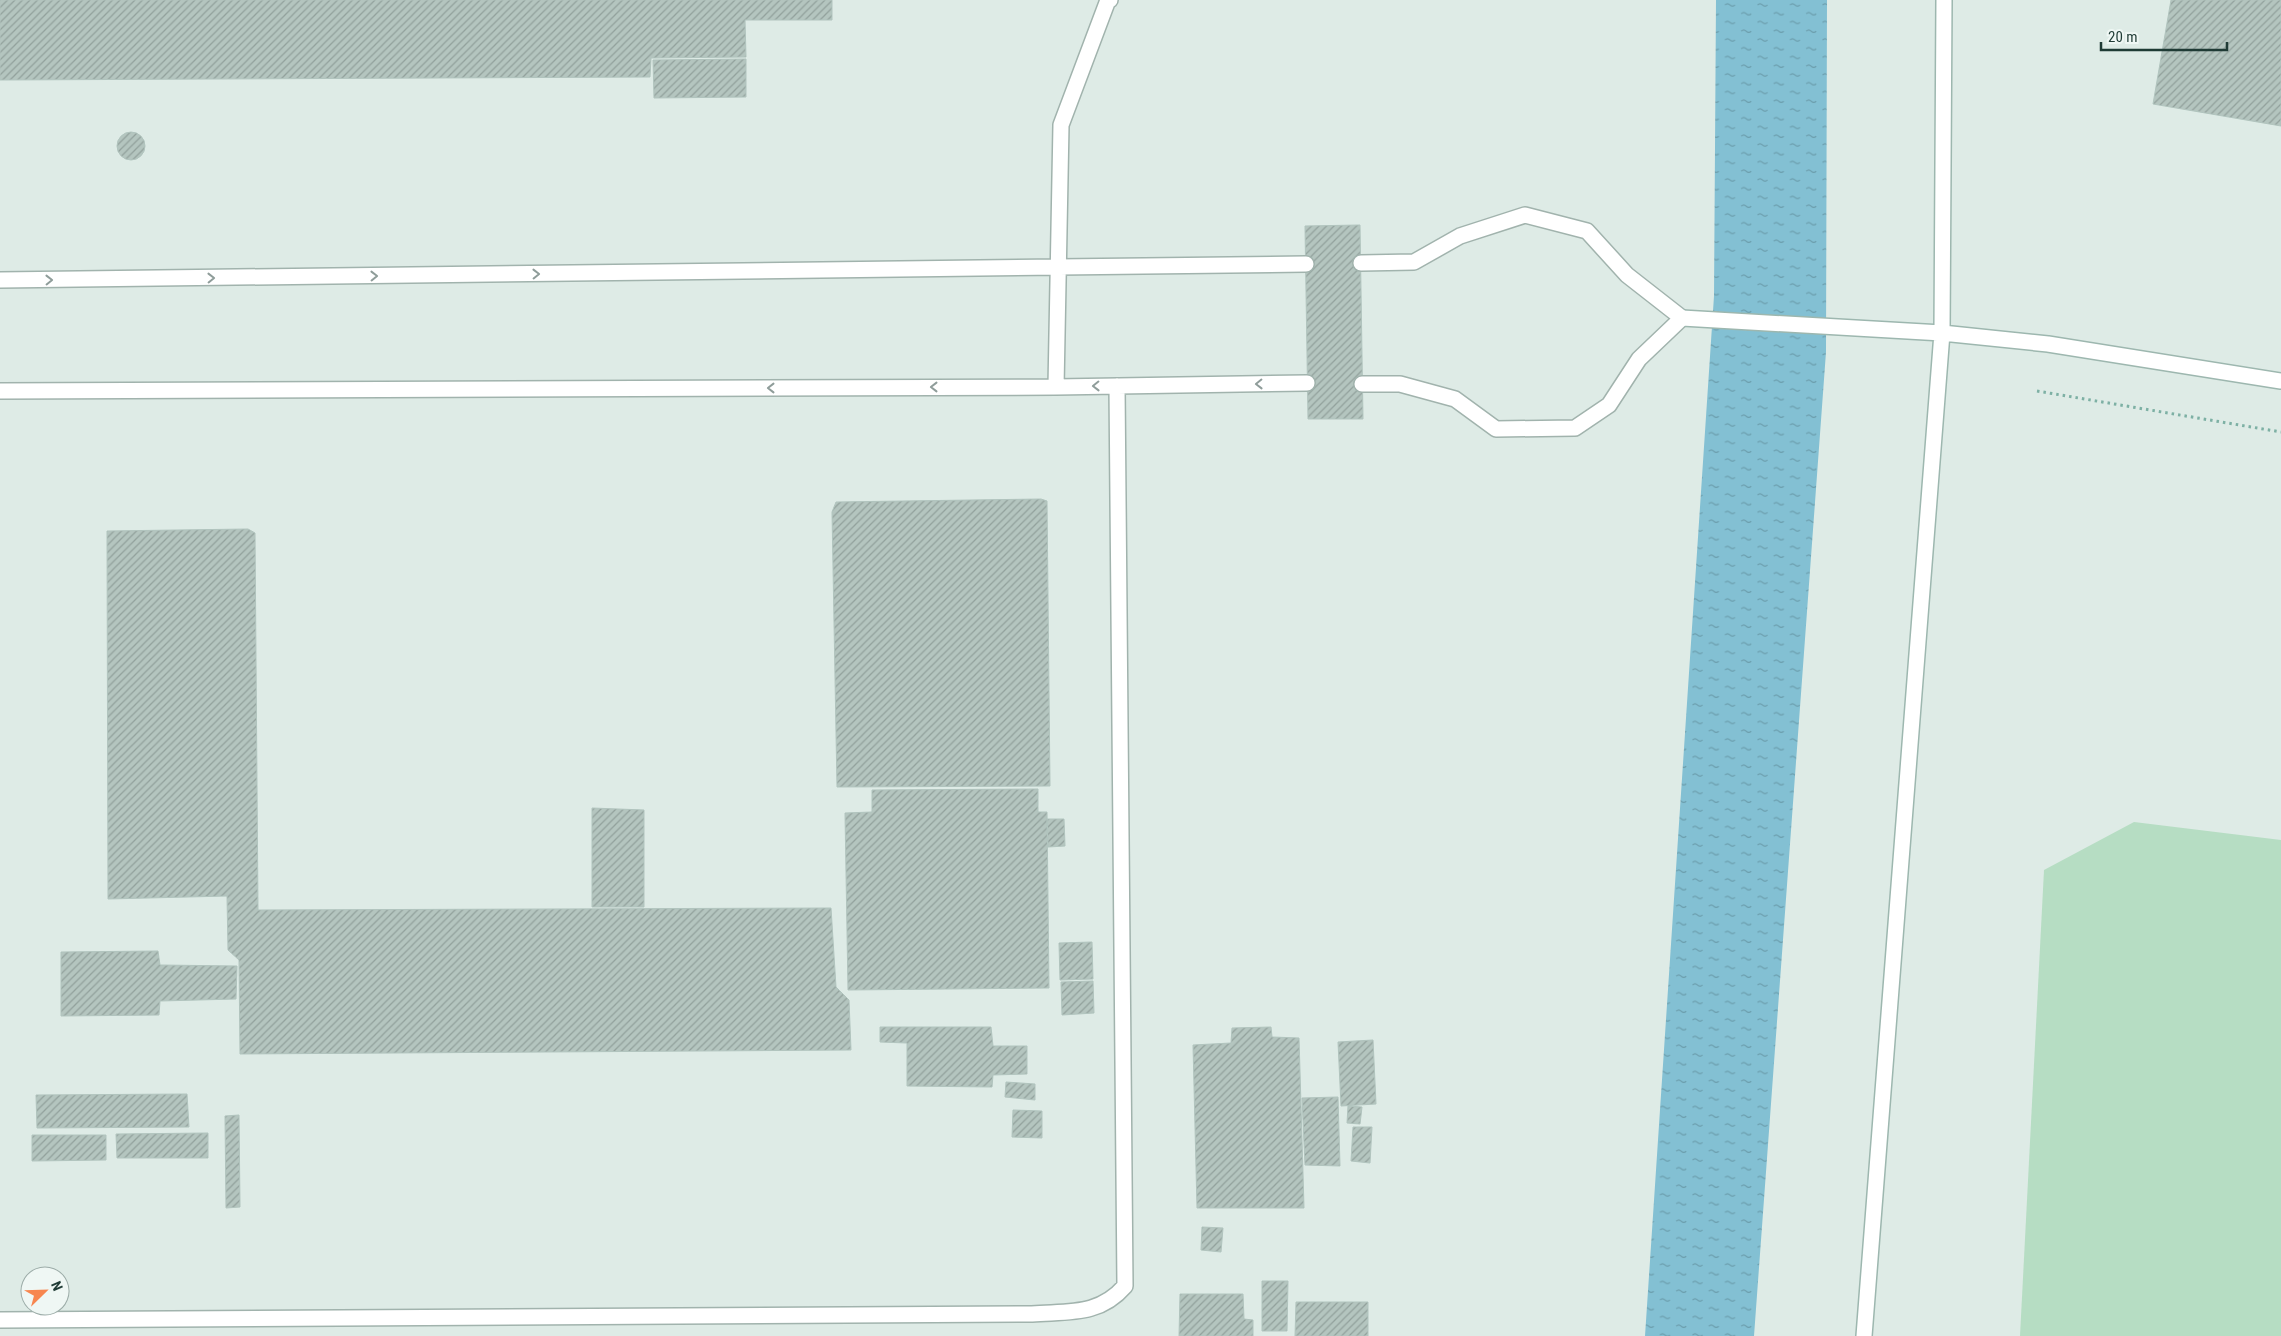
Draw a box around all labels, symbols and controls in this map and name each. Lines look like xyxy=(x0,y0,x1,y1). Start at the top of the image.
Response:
scale bar xyxy=(2101,20,2227,52)
text: 20 m xyxy=(2108,28,2138,46)
one-way arrow xyxy=(532,269,540,279)
one-way arrow xyxy=(370,271,378,281)
one-way arrow xyxy=(208,273,215,283)
one-way arrow xyxy=(45,275,53,285)
one-way arrow xyxy=(1254,379,1262,389)
one-way arrow xyxy=(1092,381,1100,391)
one-way arrow xyxy=(929,382,937,393)
one-way arrow xyxy=(767,383,774,393)
north arrow xyxy=(20,1266,70,1316)
text: N xyxy=(48,1279,66,1293)

